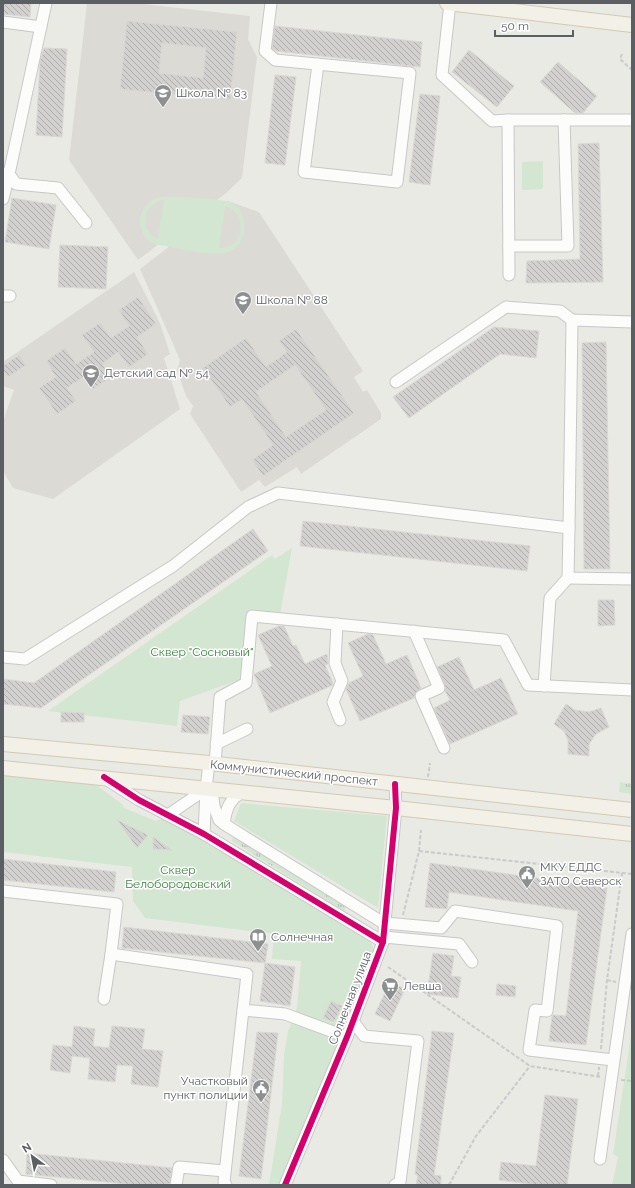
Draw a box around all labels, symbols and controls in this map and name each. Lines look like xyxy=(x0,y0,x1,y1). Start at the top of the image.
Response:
scale bar xyxy=(495,12,573,38)
text: 50 m xyxy=(501,19,529,33)
school or university icon: Школа № 83 xyxy=(153,83,173,108)
place label: Школа № 83 xyxy=(176,86,247,100)
school or university icon: Школа № 88 xyxy=(233,290,253,315)
place label: Школа № 88 xyxy=(256,293,328,307)
school or university icon: Детский сад № 54 xyxy=(81,363,101,388)
place label: Детский сад № 54 xyxy=(104,366,209,380)
park label: Сквер "Сосновый" xyxy=(151,645,253,659)
street label: Коммунистический проспект xyxy=(210,757,379,789)
place label: МКУ ЕДДС ЗАТО Северск xyxy=(540,860,622,888)
park label: Сквер Белобородовский xyxy=(125,863,231,891)
public building icon: МКУ ЕДДС ЗАТО Северск xyxy=(517,864,537,889)
library icon: Солнечная xyxy=(248,927,268,952)
place label: Солнечная xyxy=(271,930,333,944)
street label: Солнечная улица xyxy=(326,949,374,1047)
supermarket icon: Левша xyxy=(380,976,400,1001)
place label: Левша xyxy=(403,979,441,993)
place label: Участковый пункт полиции xyxy=(164,1074,248,1102)
public building icon: Участковый пункт полиции xyxy=(251,1078,271,1103)
north arrow xyxy=(12,1136,52,1176)
text: N xyxy=(20,1140,34,1156)

